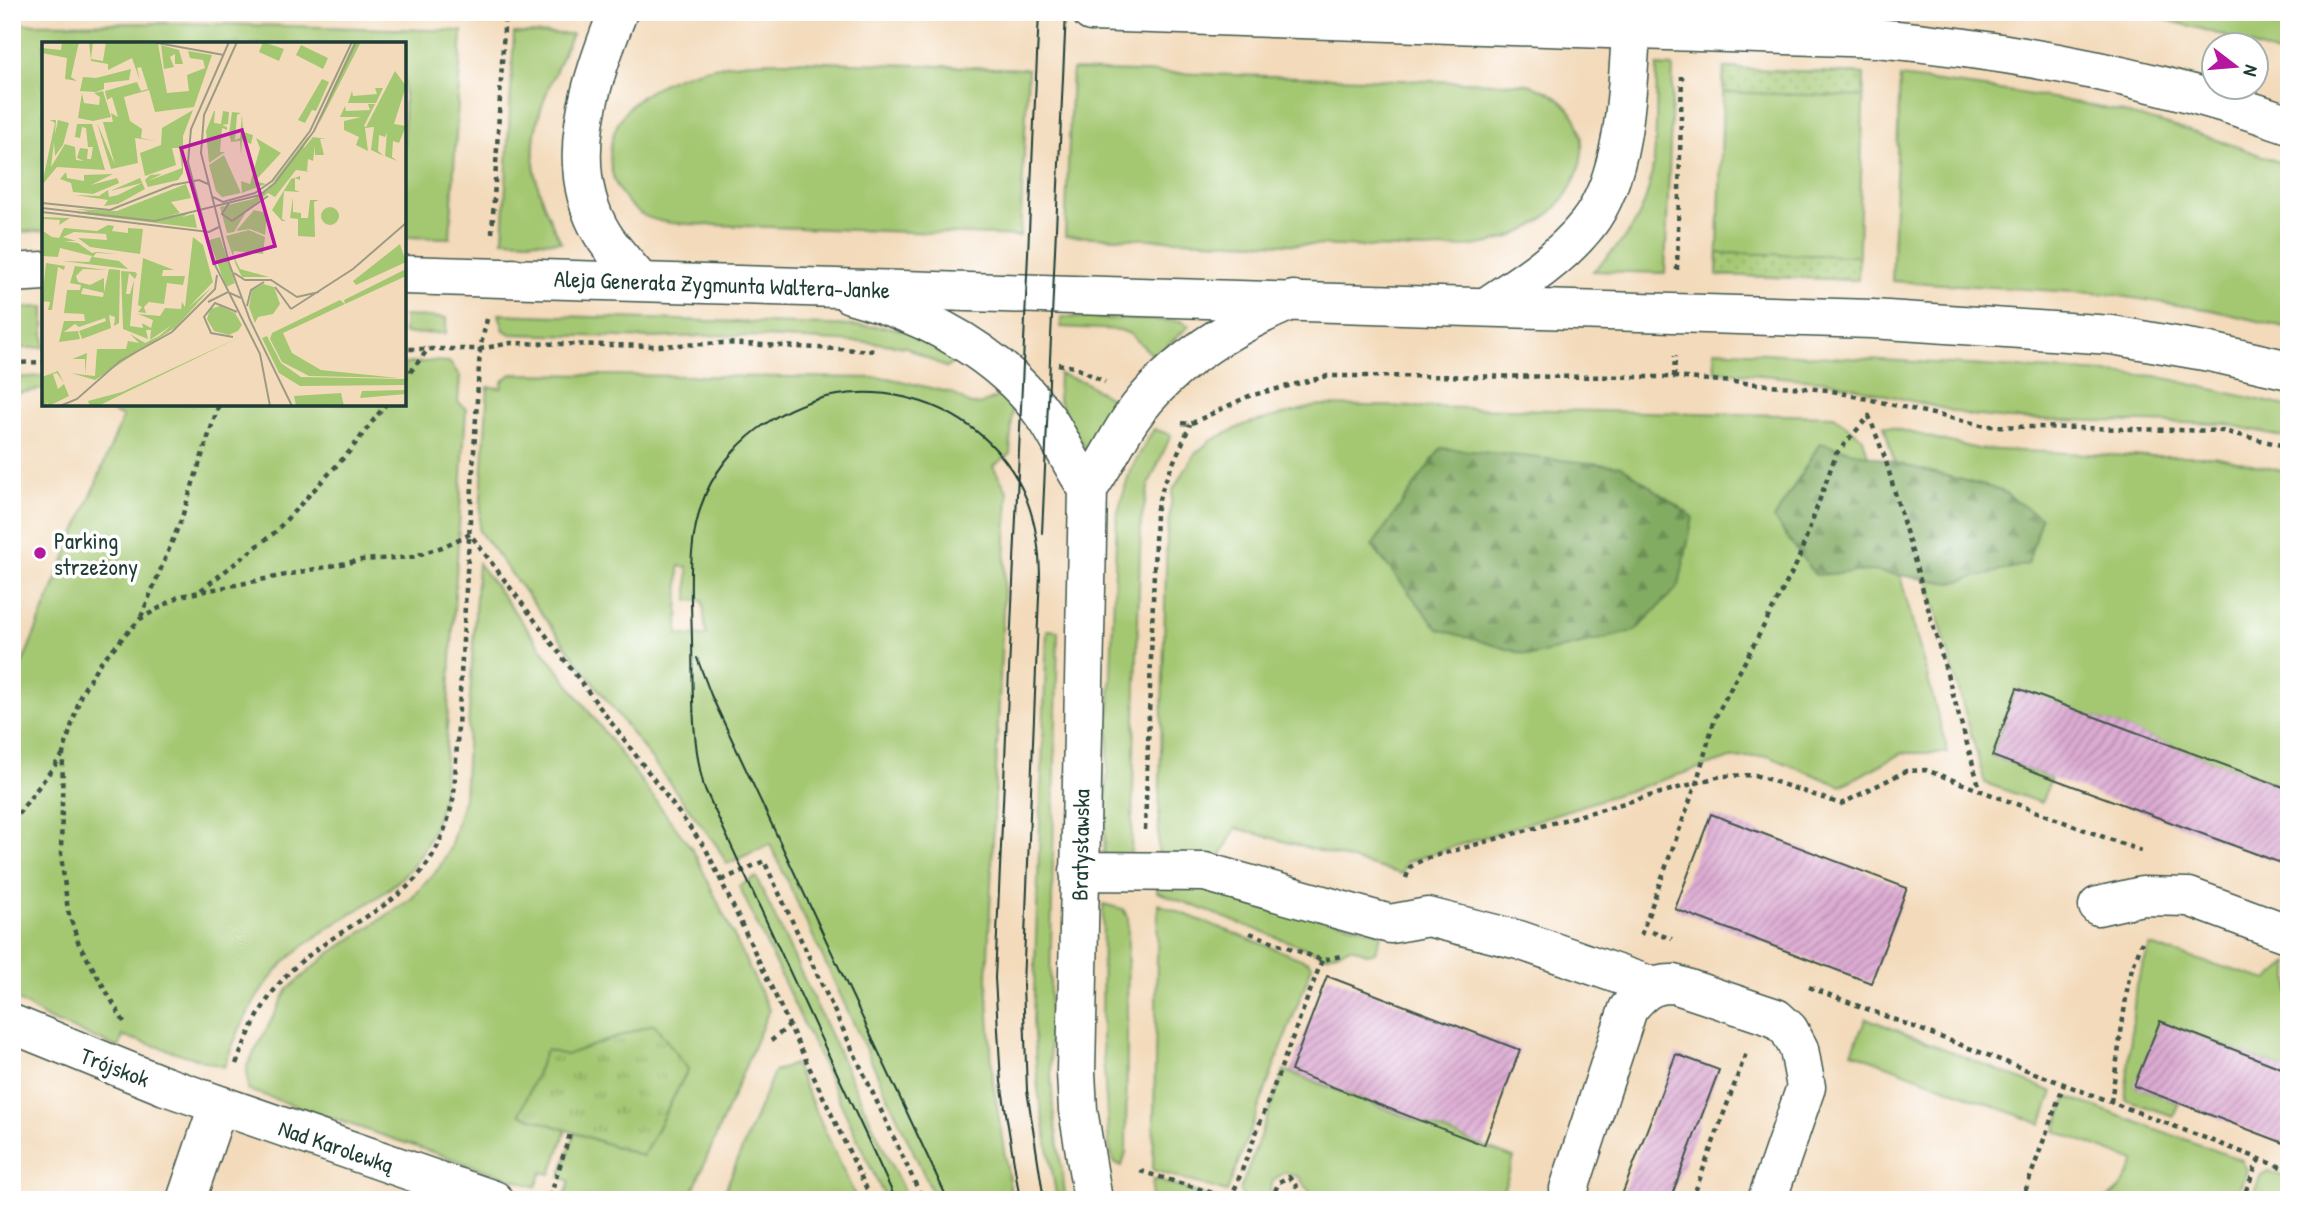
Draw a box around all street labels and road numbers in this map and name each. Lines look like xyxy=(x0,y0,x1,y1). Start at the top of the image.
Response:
street label: Aleja Generała Zygmunta Waltera-Janke xyxy=(554,263,890,305)
street label: Bratysławska xyxy=(1064,789,1096,901)
street label: Trójskok xyxy=(76,1040,154,1094)
street label: Nad Karolewką xyxy=(275,1112,399,1181)

